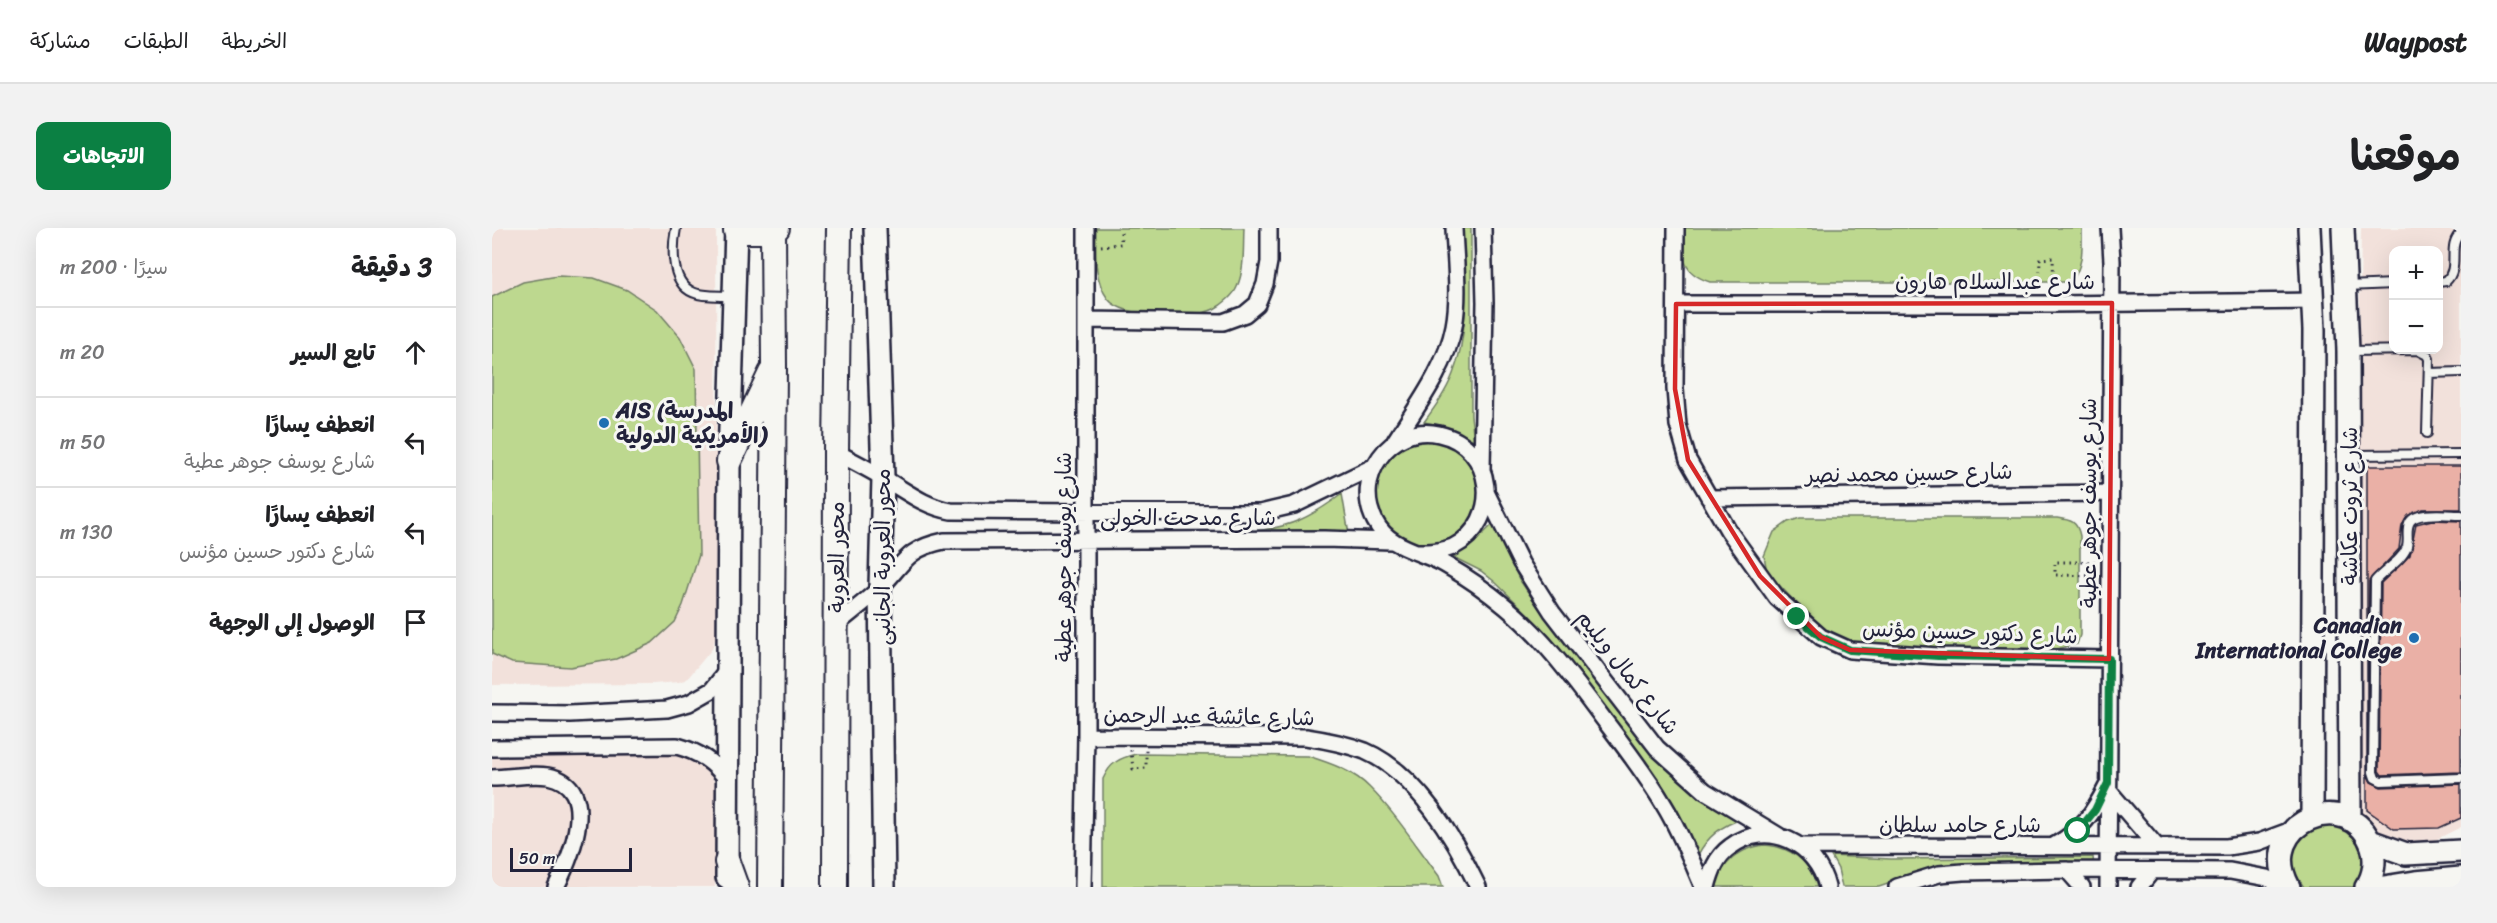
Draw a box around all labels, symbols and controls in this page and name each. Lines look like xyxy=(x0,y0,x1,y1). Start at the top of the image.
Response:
text: Waypost xyxy=(2364,17,2467,66)
text: مشاركة xyxy=(30,22,91,60)
text: الطبقات xyxy=(124,22,189,60)
text: الخريطة xyxy=(222,22,287,60)
text: موقعنا xyxy=(2350,119,2461,193)
button: الاتجاهات xyxy=(36,122,171,190)
text: 3 دقيقة xyxy=(351,244,432,290)
map controls xyxy=(2389,246,2443,354)
button: + xyxy=(2389,246,2443,300)
text: سيرًا · 200 m xyxy=(60,250,168,285)
street label: شارع عبدالسلام هارون xyxy=(1895,262,2095,301)
button: − xyxy=(2389,300,2443,354)
text: تابع السير xyxy=(291,333,375,372)
text: 20 m xyxy=(60,335,105,370)
icon: ahead xyxy=(399,336,432,369)
place label: AIS (المدرسة الأمريكية الدولية) xyxy=(615,391,769,455)
street label: شارع يوسف جوهر عطية xyxy=(2069,398,2108,608)
text: انعطف يسارًا xyxy=(265,405,375,444)
marker: AIS (المدرسة الأمريكية الدولية) xyxy=(597,416,611,430)
text: 50 m xyxy=(60,425,105,460)
icon: left xyxy=(399,426,432,459)
street label: شارع ثروت عكاشة xyxy=(2330,427,2369,585)
text: شارع يوسف جوهر عطية xyxy=(184,444,375,479)
street label: شارع يوسف جوهر عطية xyxy=(1044,452,1083,662)
street label: شارع حسين محمد نصر xyxy=(1803,452,2013,494)
street label: محور العروبة الجانبى xyxy=(863,468,902,646)
text: انعطف يسارًا xyxy=(265,495,375,534)
street label: شارع مدحت الخولى xyxy=(1100,498,1276,537)
street label: محور العروبة xyxy=(817,501,856,613)
text: 130 m xyxy=(60,515,113,550)
icon: left xyxy=(399,516,432,549)
text: شارع دكتور حسين مؤنس xyxy=(179,534,375,569)
street label: شارع كمال ويليم xyxy=(1566,601,1690,743)
text: الوصول إلى الوجهة xyxy=(209,603,375,642)
route end xyxy=(1783,603,1809,629)
icon: arrive xyxy=(399,606,432,639)
place label: Canadian International College xyxy=(2195,606,2403,670)
street label: شارع دكتور حسين مؤنس xyxy=(1862,609,2078,655)
marker: Canadian International College xyxy=(2407,631,2421,645)
street label: شارع عائشة عبد الرحمن xyxy=(1103,695,1315,737)
street label: شارع حامد سلطان xyxy=(1879,805,2041,844)
route start xyxy=(2064,817,2090,843)
text: 50 m xyxy=(519,844,555,873)
scale bar xyxy=(510,845,632,872)

